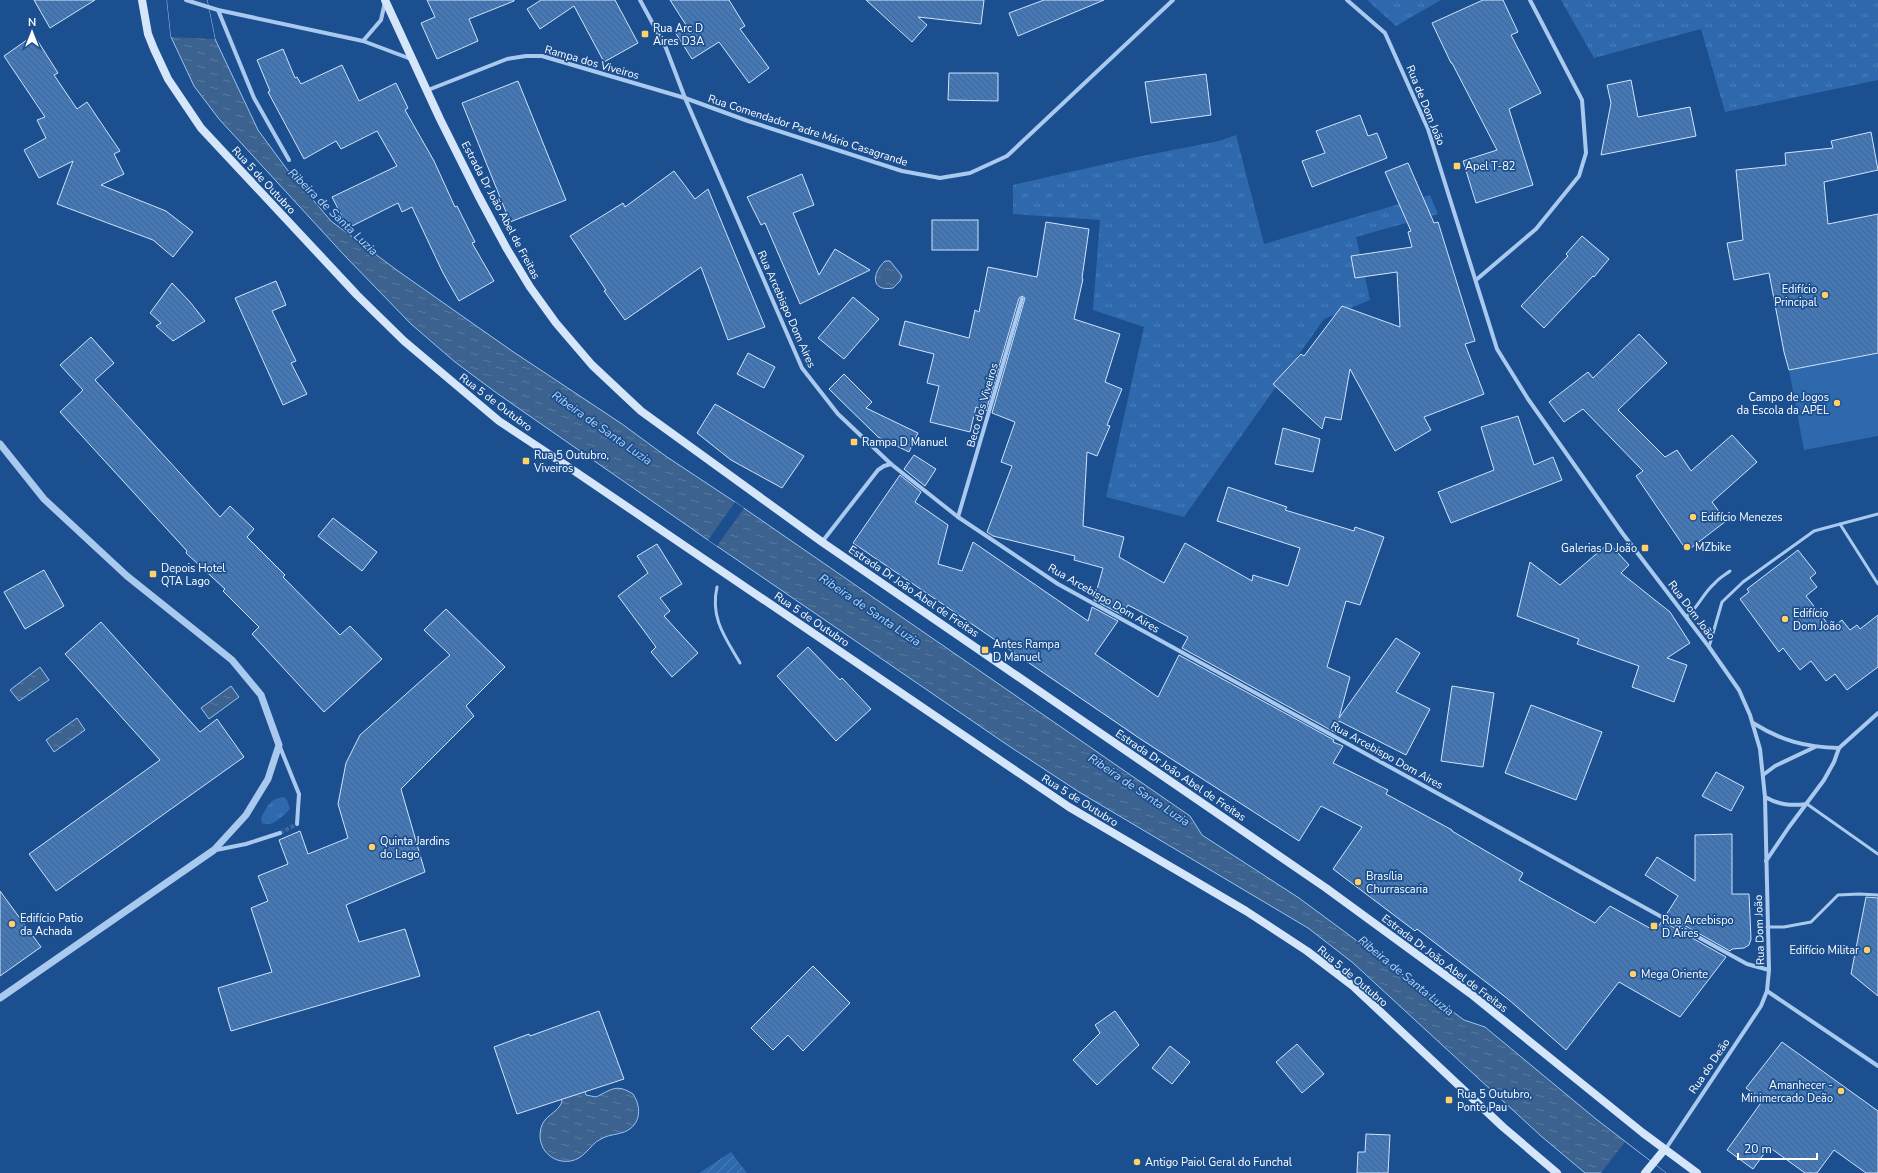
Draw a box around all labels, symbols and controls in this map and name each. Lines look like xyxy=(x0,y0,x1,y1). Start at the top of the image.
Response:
north arrow xyxy=(12,12,52,52)
text: N xyxy=(28,15,36,30)
place label: Rua Arc D Aires D3A xyxy=(653,21,704,49)
marker: Rua Arc D Aires D3A xyxy=(640,29,650,39)
street label: Rampa dos Viveiros xyxy=(543,42,641,83)
street label: Rua de Dom João xyxy=(1403,63,1448,148)
street label: Rua Comendador Padre Mário Casagrande xyxy=(706,91,910,170)
street label: Estrada Dr João Abel de Freitas xyxy=(458,139,543,282)
street label: Rua 5 de Outubro xyxy=(228,143,299,218)
place label: Apel T-82 xyxy=(1465,159,1515,174)
marker: Apel T-82 xyxy=(1452,161,1462,171)
water label: Ribeira de Santa Luzia xyxy=(285,165,381,259)
street label: Rua Arcebispo Dom Aires xyxy=(754,248,819,370)
place label: Edifício Principal xyxy=(1774,282,1818,310)
marker: Edifício Principal xyxy=(1820,290,1830,300)
street label: Beco dos Viveiros xyxy=(963,361,1002,449)
street label: Rua 5 de Outubro xyxy=(456,370,535,435)
water label: Ribeira de Santa Luzia xyxy=(549,387,655,469)
place label: Campo de Jogos da Escola da APEL xyxy=(1737,390,1829,418)
marker: Campo de Jogos da Escola da APEL xyxy=(1832,398,1842,408)
place label: Rampa D Manuel xyxy=(862,435,948,450)
marker: Rampa D Manuel xyxy=(849,437,859,447)
place label: Rua 5 Outubro, Viveiros xyxy=(533,448,609,476)
marker: Rua 5 Outubro, Viveiros xyxy=(521,456,531,466)
place label: Edifício Menezes xyxy=(1701,510,1783,525)
marker: Edifício Menezes xyxy=(1688,512,1698,522)
place label: MZbike xyxy=(1695,540,1731,555)
place label: Galerias D João xyxy=(1561,541,1637,556)
street label: Estrada Dr João Abel de Freitas xyxy=(846,542,982,641)
marker: MZbike xyxy=(1682,542,1692,552)
marker: Galerias D João xyxy=(1640,543,1650,553)
street label: Rua Arcebispo Dom Aires xyxy=(1045,560,1162,637)
place label: Depois Hotel QTA Lago xyxy=(161,561,226,589)
marker: Depois Hotel QTA Lago xyxy=(148,569,158,579)
water label: Ribeira de Santa Luzia xyxy=(816,570,924,650)
street label: Rua Dom João xyxy=(1664,578,1719,643)
street label: Rua 5 de Outubro xyxy=(771,589,852,650)
place label: Edifício Dom João xyxy=(1793,606,1841,634)
marker: Edifício Dom João xyxy=(1780,614,1790,624)
place label: Antes Rampa D Manuel xyxy=(993,637,1060,665)
marker: Antes Rampa D Manuel xyxy=(980,645,990,655)
street label: Rua Arcebispo Dom Aires xyxy=(1328,718,1446,793)
street label: Estrada Dr João Abel de Freitas xyxy=(1113,726,1249,825)
water label: Ribeira de Santa Luzia xyxy=(1085,750,1193,830)
street label: Rua 5 de Outubro xyxy=(1039,771,1121,830)
place label: Quinta Jardins do Lago xyxy=(380,834,450,862)
marker: Quinta Jardins do Lago xyxy=(367,842,377,852)
place label: Brasília Churrascaria xyxy=(1366,869,1428,897)
marker: Brasília Churrascaria xyxy=(1353,877,1363,887)
street label: Rua Dom João xyxy=(1751,895,1768,965)
place label: Edifício Patio da Achada xyxy=(20,911,83,939)
street label: Estrada Dr João Abel de Freitas xyxy=(1379,911,1511,1016)
place label: Rua Arcebispo D Aires xyxy=(1662,913,1734,941)
marker: Edifício Patio da Achada xyxy=(7,919,17,929)
marker: Rua Arcebispo D Aires xyxy=(1649,921,1659,931)
water label: Ribeira de Santa Luzia xyxy=(1355,932,1457,1020)
street label: Rua 5 de Outubro xyxy=(1314,942,1391,1010)
place label: Edifício Militar xyxy=(1789,943,1859,958)
marker: Edifício Militar xyxy=(1862,945,1872,955)
place label: Mega Oriente xyxy=(1641,967,1708,982)
marker: Mega Oriente xyxy=(1628,969,1638,979)
street label: Rua do Deão xyxy=(1685,1036,1733,1097)
place label: Amanhecer - Minimercado Deão xyxy=(1741,1078,1833,1106)
marker: Amanhecer - Minimercado Deão xyxy=(1836,1086,1846,1096)
place label: Rua 5 Outubro, Ponte Pau xyxy=(1457,1087,1532,1115)
marker: Rua 5 Outubro, Ponte Pau xyxy=(1444,1095,1454,1105)
scale bar xyxy=(1738,1135,1817,1161)
text: 20 m xyxy=(1744,1141,1772,1157)
place label: Antigo Paiol Geral do Funchal xyxy=(1145,1155,1293,1170)
marker: Antigo Paiol Geral do Funchal xyxy=(1132,1157,1142,1167)

